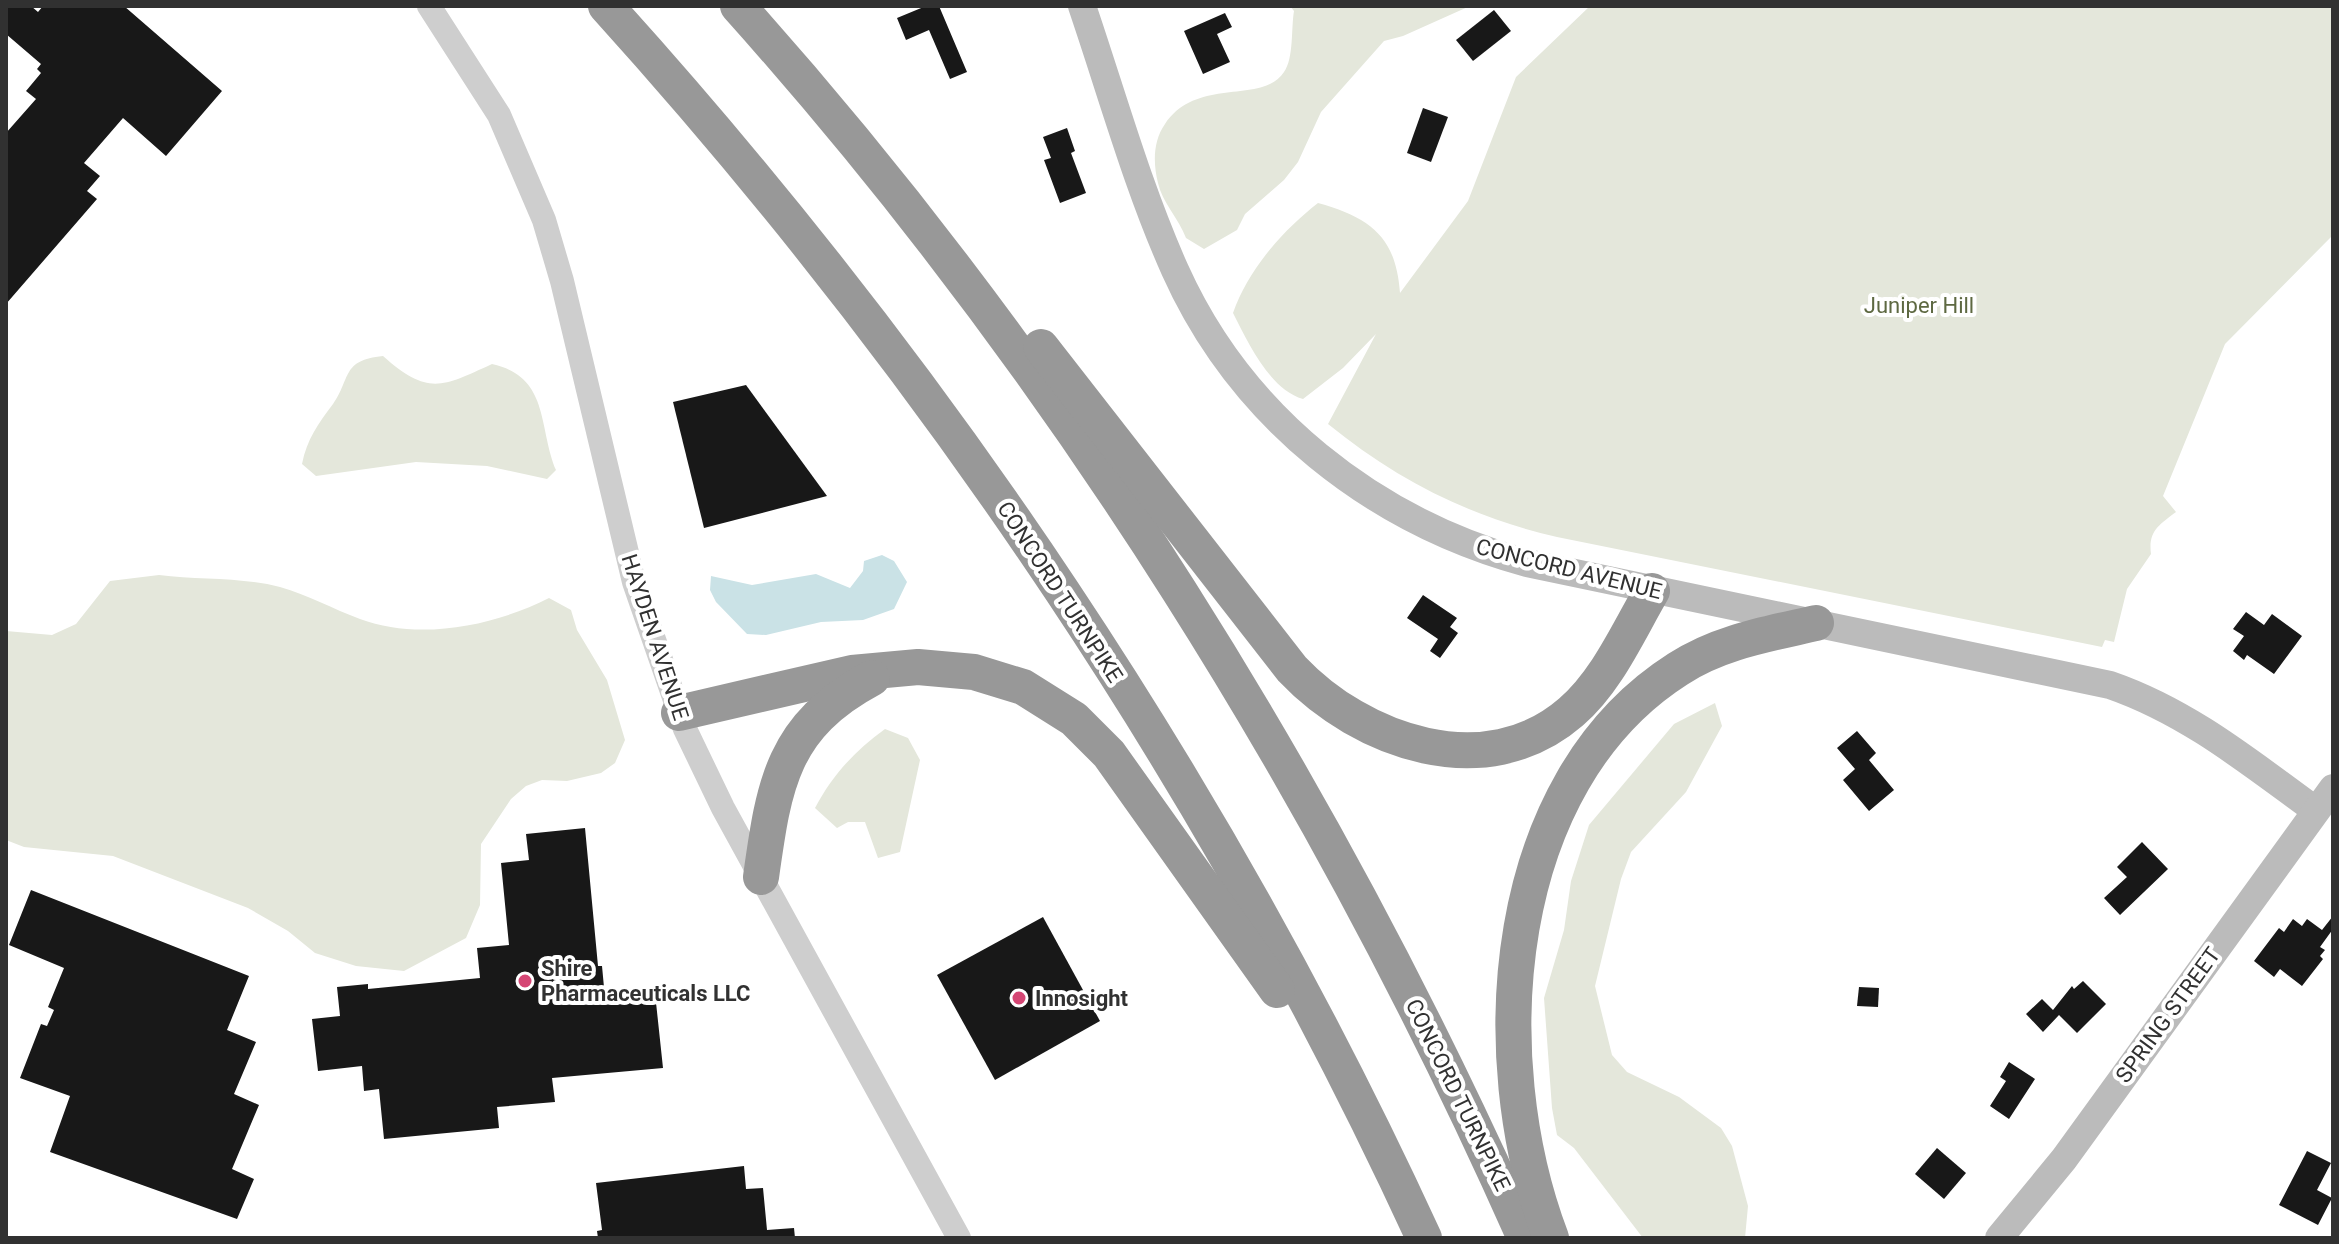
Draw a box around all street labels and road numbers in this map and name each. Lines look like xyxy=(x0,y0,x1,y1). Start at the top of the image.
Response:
street label: CONCORD TURNPIKE xyxy=(992,497,1128,687)
street label: CONCORD AVENUE xyxy=(1474,534,1664,604)
street label: HAYDEN AVENUE xyxy=(616,551,694,723)
street label: SPRING STREET xyxy=(2111,943,2225,1087)
street label: CONCORD TURNPIKE xyxy=(1401,995,1515,1195)

